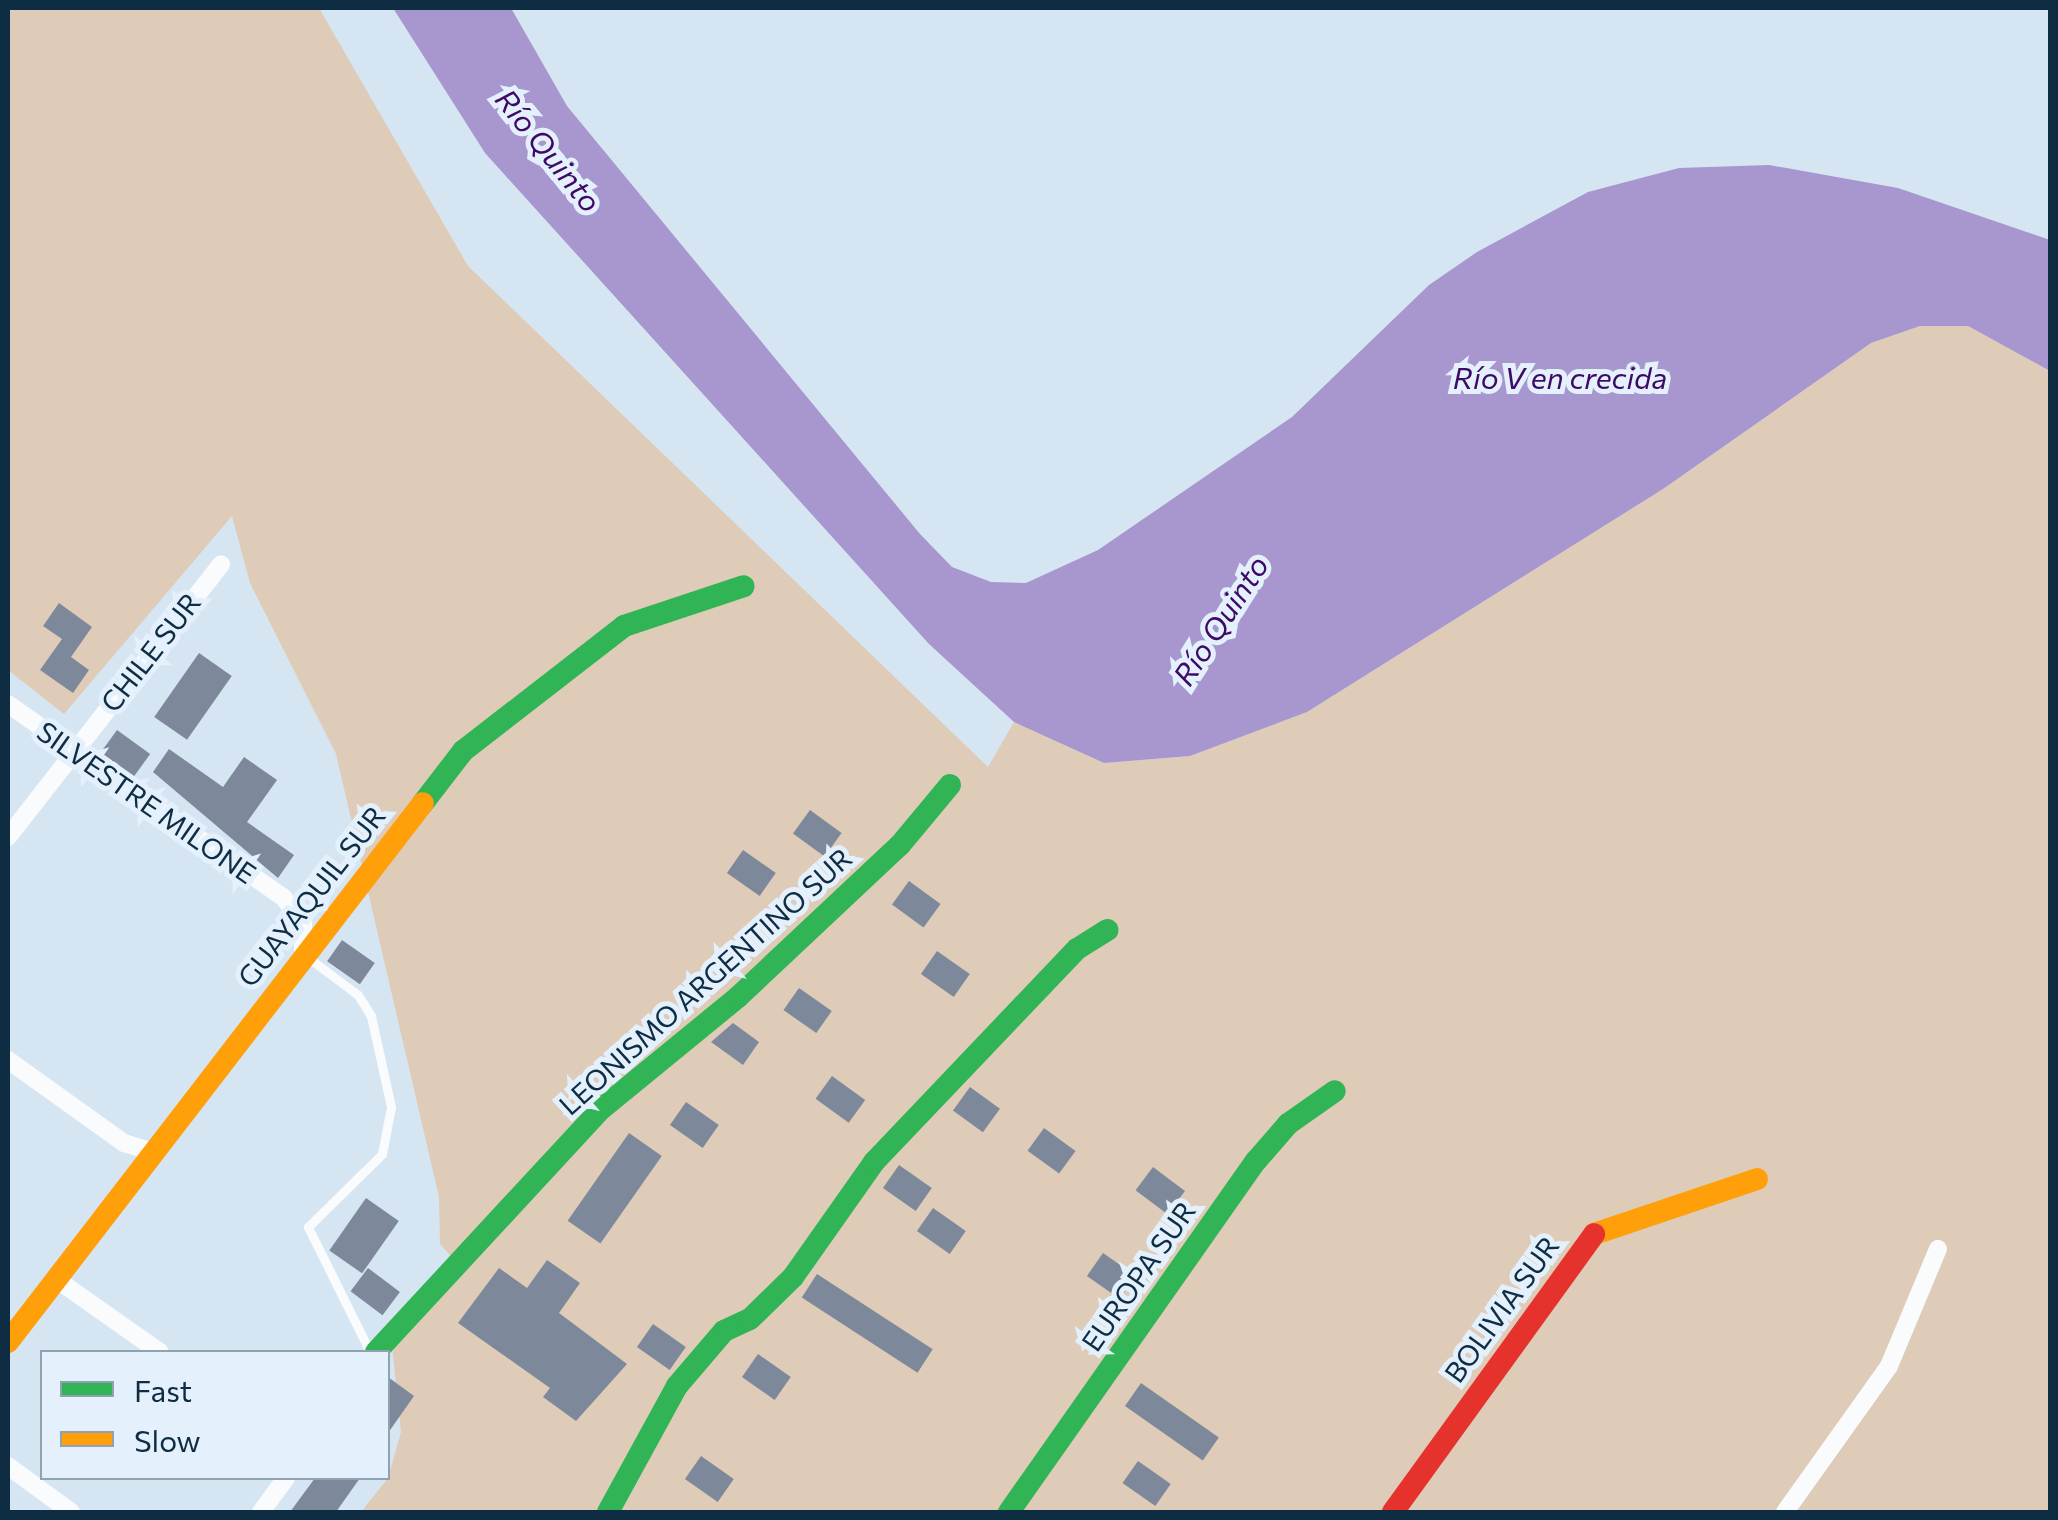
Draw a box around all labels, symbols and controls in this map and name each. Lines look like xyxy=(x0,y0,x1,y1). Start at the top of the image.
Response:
water label: Río Quinto xyxy=(489,81,609,219)
water label: Río V en crecida xyxy=(1453,359,1667,395)
water label: Río Quinto xyxy=(1165,548,1275,692)
street label: CHILE SUR xyxy=(93,586,207,718)
street label: SILVESTRE MILONE xyxy=(31,714,263,890)
street label: GUAYAQUIL SUR xyxy=(230,799,392,993)
street label: LEONISMO ARGENTINO SUR xyxy=(552,841,858,1121)
street label: EUROPA SUR xyxy=(1074,1195,1202,1357)
street label: BOLIVIA SUR xyxy=(1437,1229,1565,1389)
legend xyxy=(40,1350,390,1480)
text: Fast xyxy=(134,1371,192,1408)
text: Slow xyxy=(134,1421,201,1458)

